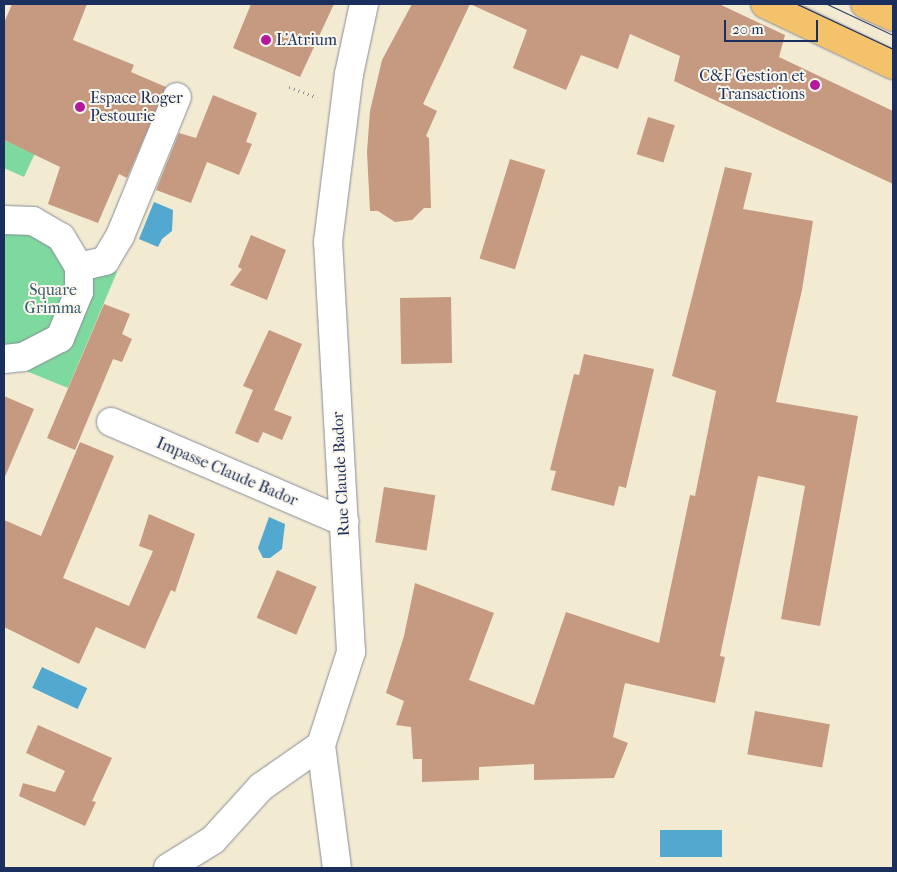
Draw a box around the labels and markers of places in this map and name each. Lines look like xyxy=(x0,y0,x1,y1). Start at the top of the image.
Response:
place label: L'Atrium xyxy=(276,30,337,50)
marker: L'Atrium xyxy=(260,34,272,46)
place label: C&F Gestion et Transactions xyxy=(699,66,805,104)
marker: C&F Gestion et Transactions xyxy=(809,79,821,91)
place label: Espace Roger Pestourie xyxy=(90,88,183,126)
marker: Espace Roger Pestourie xyxy=(74,101,86,113)

